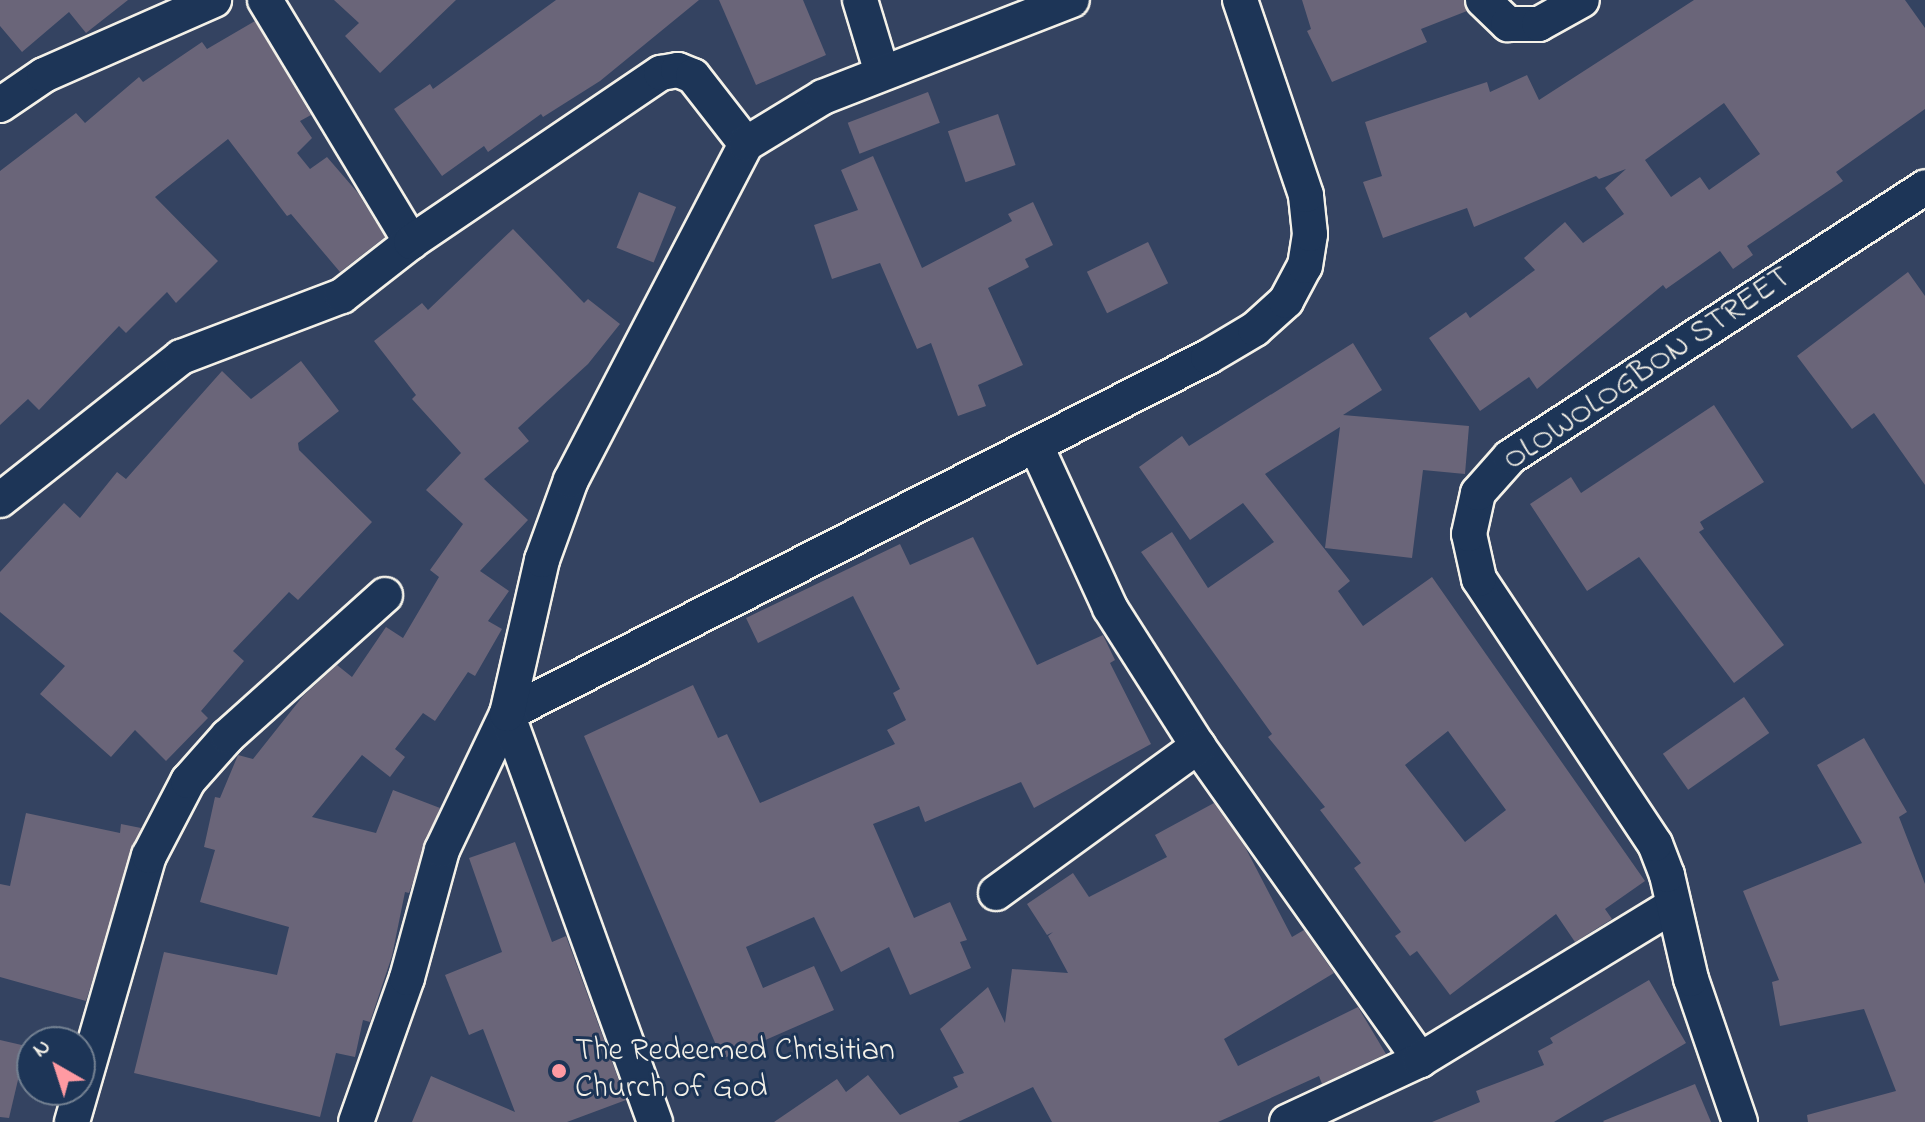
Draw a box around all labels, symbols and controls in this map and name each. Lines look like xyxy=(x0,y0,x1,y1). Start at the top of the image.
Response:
street label: OLOWOLOGBON STREET xyxy=(1497,259,1799,481)
north arrow xyxy=(16,1026,96,1106)
text: N xyxy=(26,1032,58,1066)
place label: The Redeemed Chrisitian Church of God xyxy=(575,1034,895,1109)
marker: The Redeemed Chrisitian Church of God xyxy=(550,1062,568,1080)

